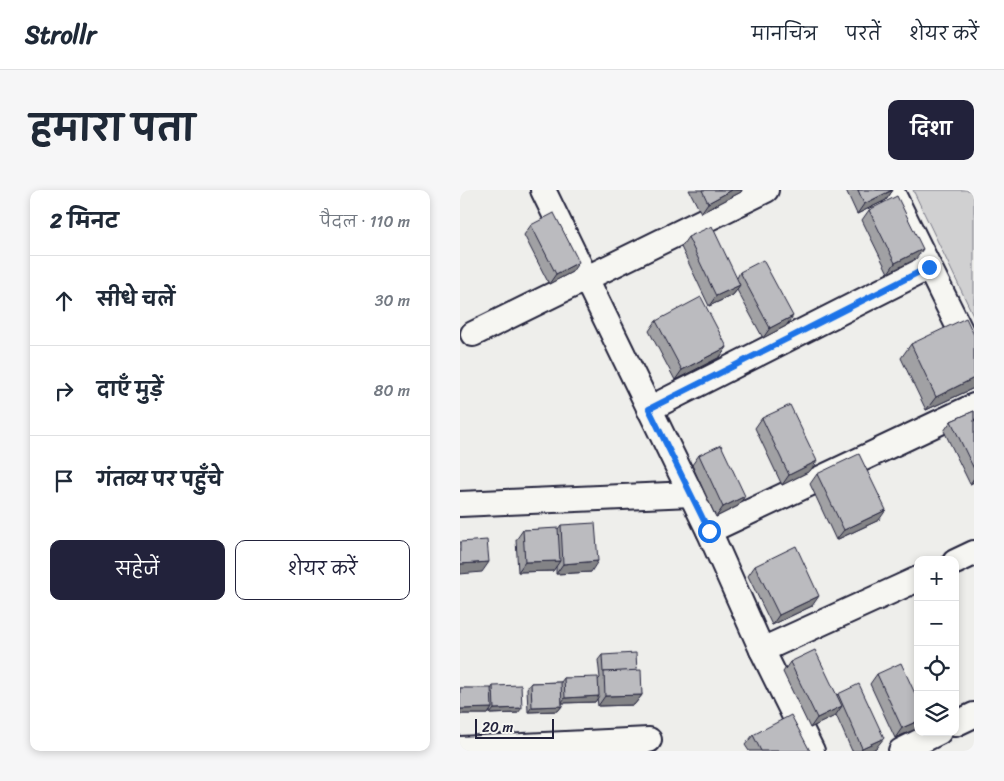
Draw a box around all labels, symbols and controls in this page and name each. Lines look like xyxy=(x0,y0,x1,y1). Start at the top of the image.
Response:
text: Strollr xyxy=(25,14,96,56)
text: मानचित्र xyxy=(751,18,818,50)
text: परतें xyxy=(846,18,881,50)
text: शेयर करें xyxy=(909,18,979,50)
text: हमारा पता xyxy=(30,97,195,159)
button: दिशा xyxy=(888,100,974,160)
text: 2 मिनट xyxy=(50,202,119,240)
text: पैदल · 110 m xyxy=(320,207,410,236)
route end xyxy=(918,256,941,279)
text: सीधे चलें xyxy=(97,283,175,316)
text: 30 m xyxy=(375,286,410,315)
icon: ahead xyxy=(50,287,78,315)
text: दाएँ मुड़ें xyxy=(97,373,163,406)
text: 80 m xyxy=(374,376,410,405)
icon: right xyxy=(50,377,78,405)
text: गंतव्य पर पहुँचे xyxy=(97,463,222,496)
icon: arrive xyxy=(50,467,78,495)
route start xyxy=(698,520,721,543)
button: सहेजें xyxy=(50,540,225,600)
button: शेयर करें xyxy=(235,540,410,600)
map controls xyxy=(914,556,959,736)
button: + xyxy=(914,556,959,601)
button: − xyxy=(914,601,959,646)
button: locate xyxy=(914,646,959,691)
button: layers xyxy=(914,691,959,736)
text: 20 m xyxy=(482,715,513,740)
scale bar xyxy=(475,716,554,739)

